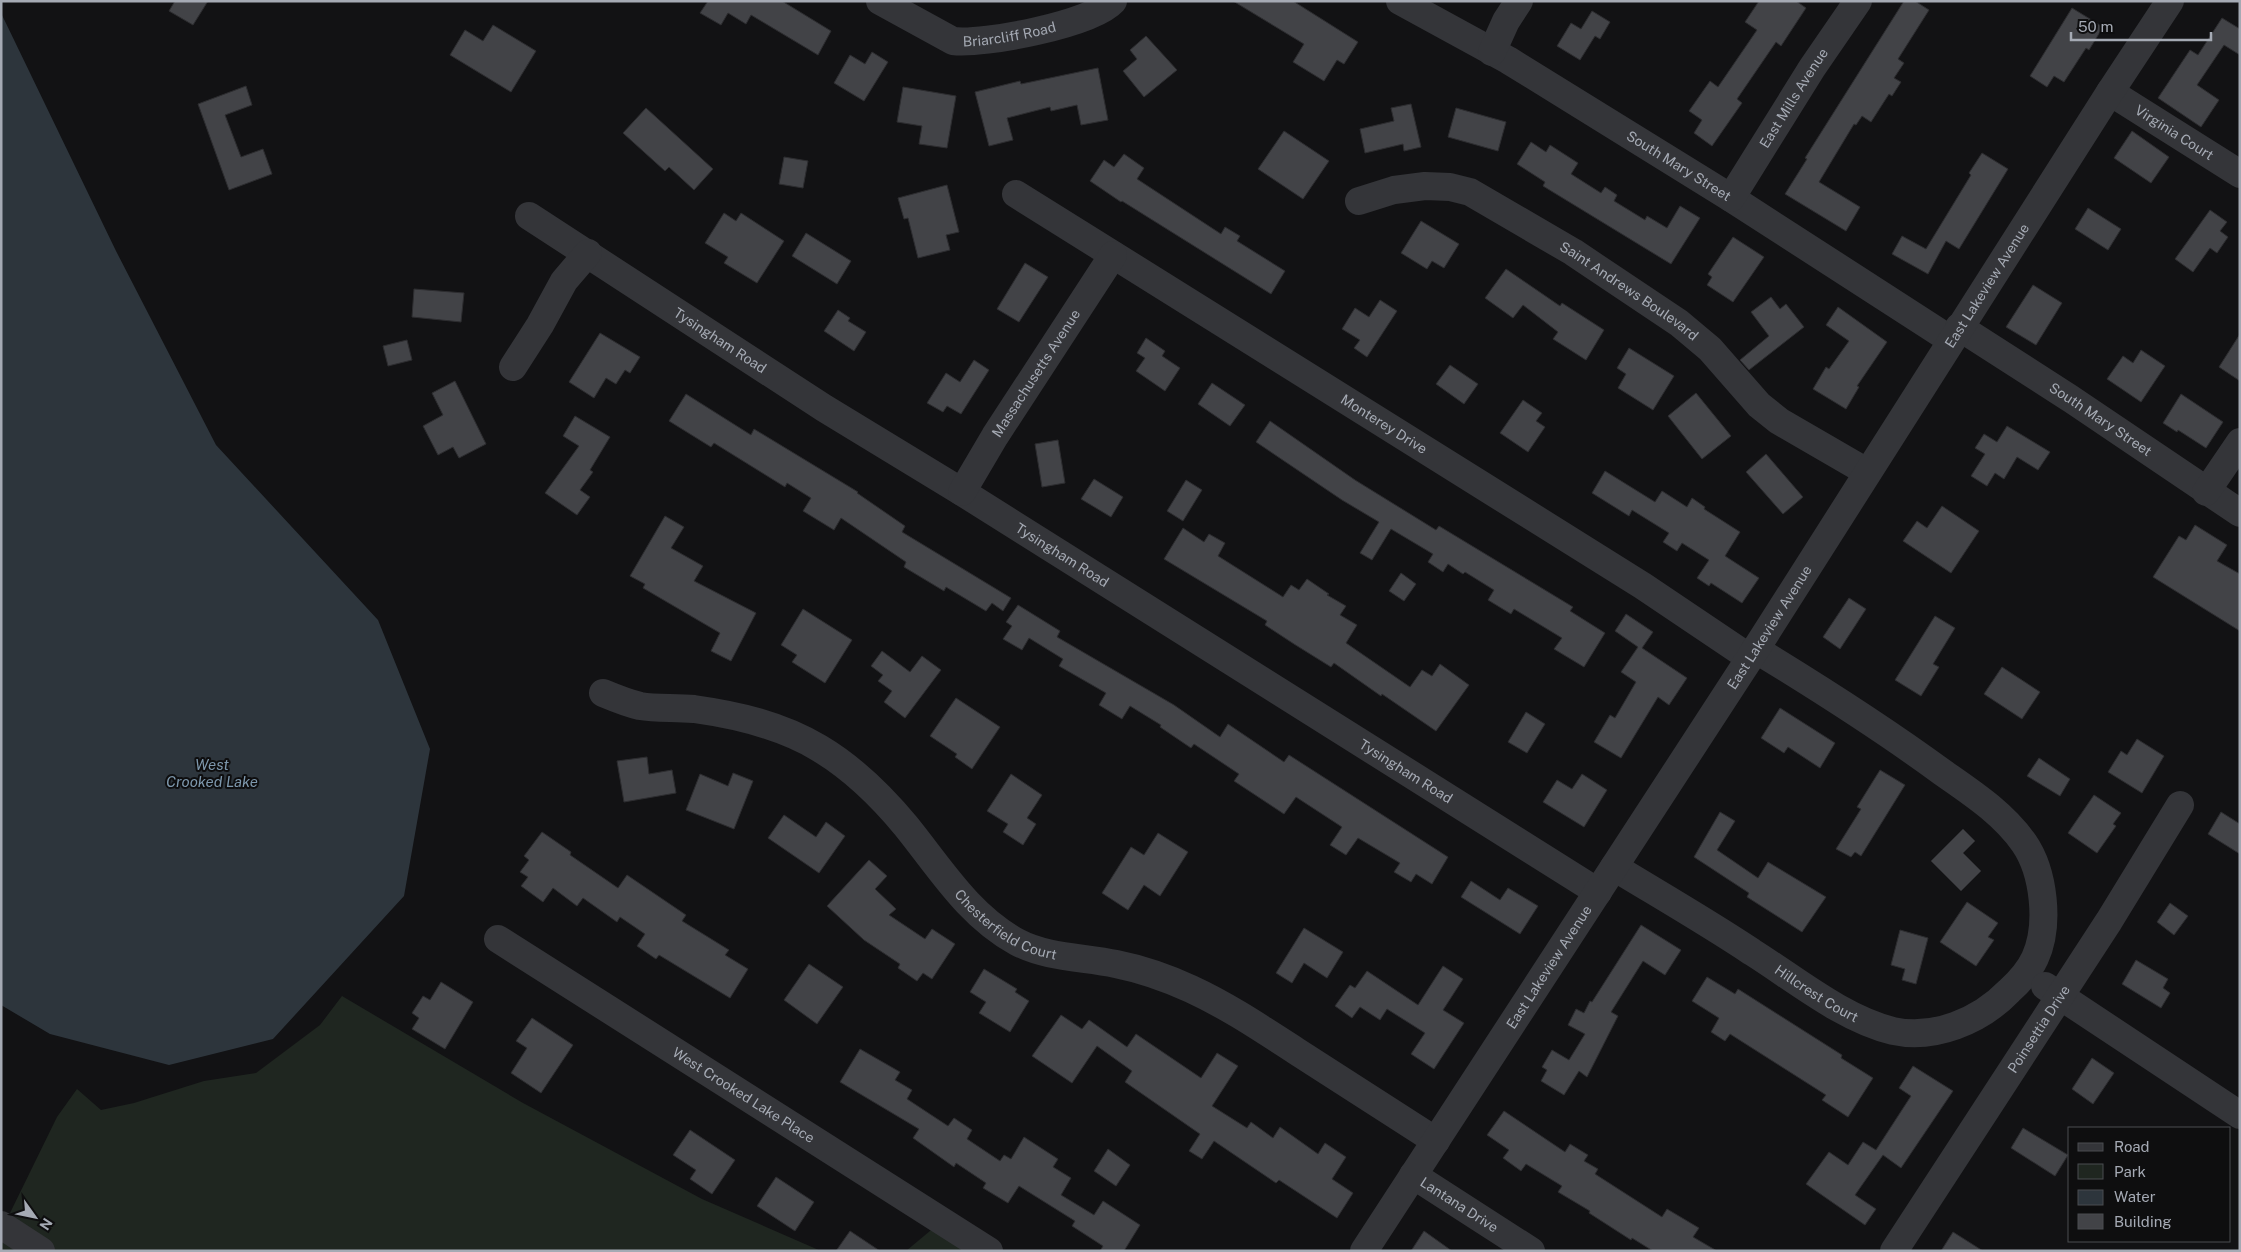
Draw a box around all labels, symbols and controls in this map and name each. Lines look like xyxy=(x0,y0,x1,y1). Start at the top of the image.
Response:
scale bar xyxy=(2071,10,2211,42)
text: 50 m xyxy=(2078,18,2113,35)
street label: Briarcliff Road xyxy=(962,19,1057,50)
street label: East Mills Avenue xyxy=(1756,45,1831,151)
street label: Virginia Court xyxy=(2132,102,2216,163)
street label: South Mary Street xyxy=(1624,127,1734,204)
street label: East Lakeview Avenue xyxy=(1942,220,2032,351)
street label: Saint Andrews Boulevard xyxy=(1557,238,1701,344)
street label: Tysingham Road xyxy=(671,304,769,376)
street label: Massachusetts Avenue xyxy=(989,306,1083,440)
street label: South Mary Street xyxy=(2046,379,2155,459)
street label: Monterey Drive xyxy=(1338,391,1430,457)
street label: Tysingham Road xyxy=(1013,520,1112,590)
street label: East Lakeview Avenue xyxy=(1724,562,1815,692)
street label: Tysingham Road xyxy=(1356,736,1456,806)
water label: West Crooked Lake xyxy=(166,756,258,790)
street label: Chesterfield Court xyxy=(952,886,1058,963)
street label: East Lakeview Avenue xyxy=(1503,902,1595,1032)
street label: Hillcrest Court xyxy=(1772,961,1861,1025)
street label: Poinsettia Drive xyxy=(2004,982,2073,1076)
street label: West Crooked Lake Place xyxy=(670,1044,818,1146)
legend xyxy=(2068,1127,2231,1242)
text: Road xyxy=(2114,1138,2150,1155)
text: Park xyxy=(2114,1163,2146,1180)
street label: Lantana Drive xyxy=(1417,1174,1501,1236)
text: Water xyxy=(2114,1188,2156,1205)
north arrow xyxy=(10,1192,60,1242)
text: Building xyxy=(2114,1213,2172,1230)
text: N xyxy=(36,1215,56,1233)

